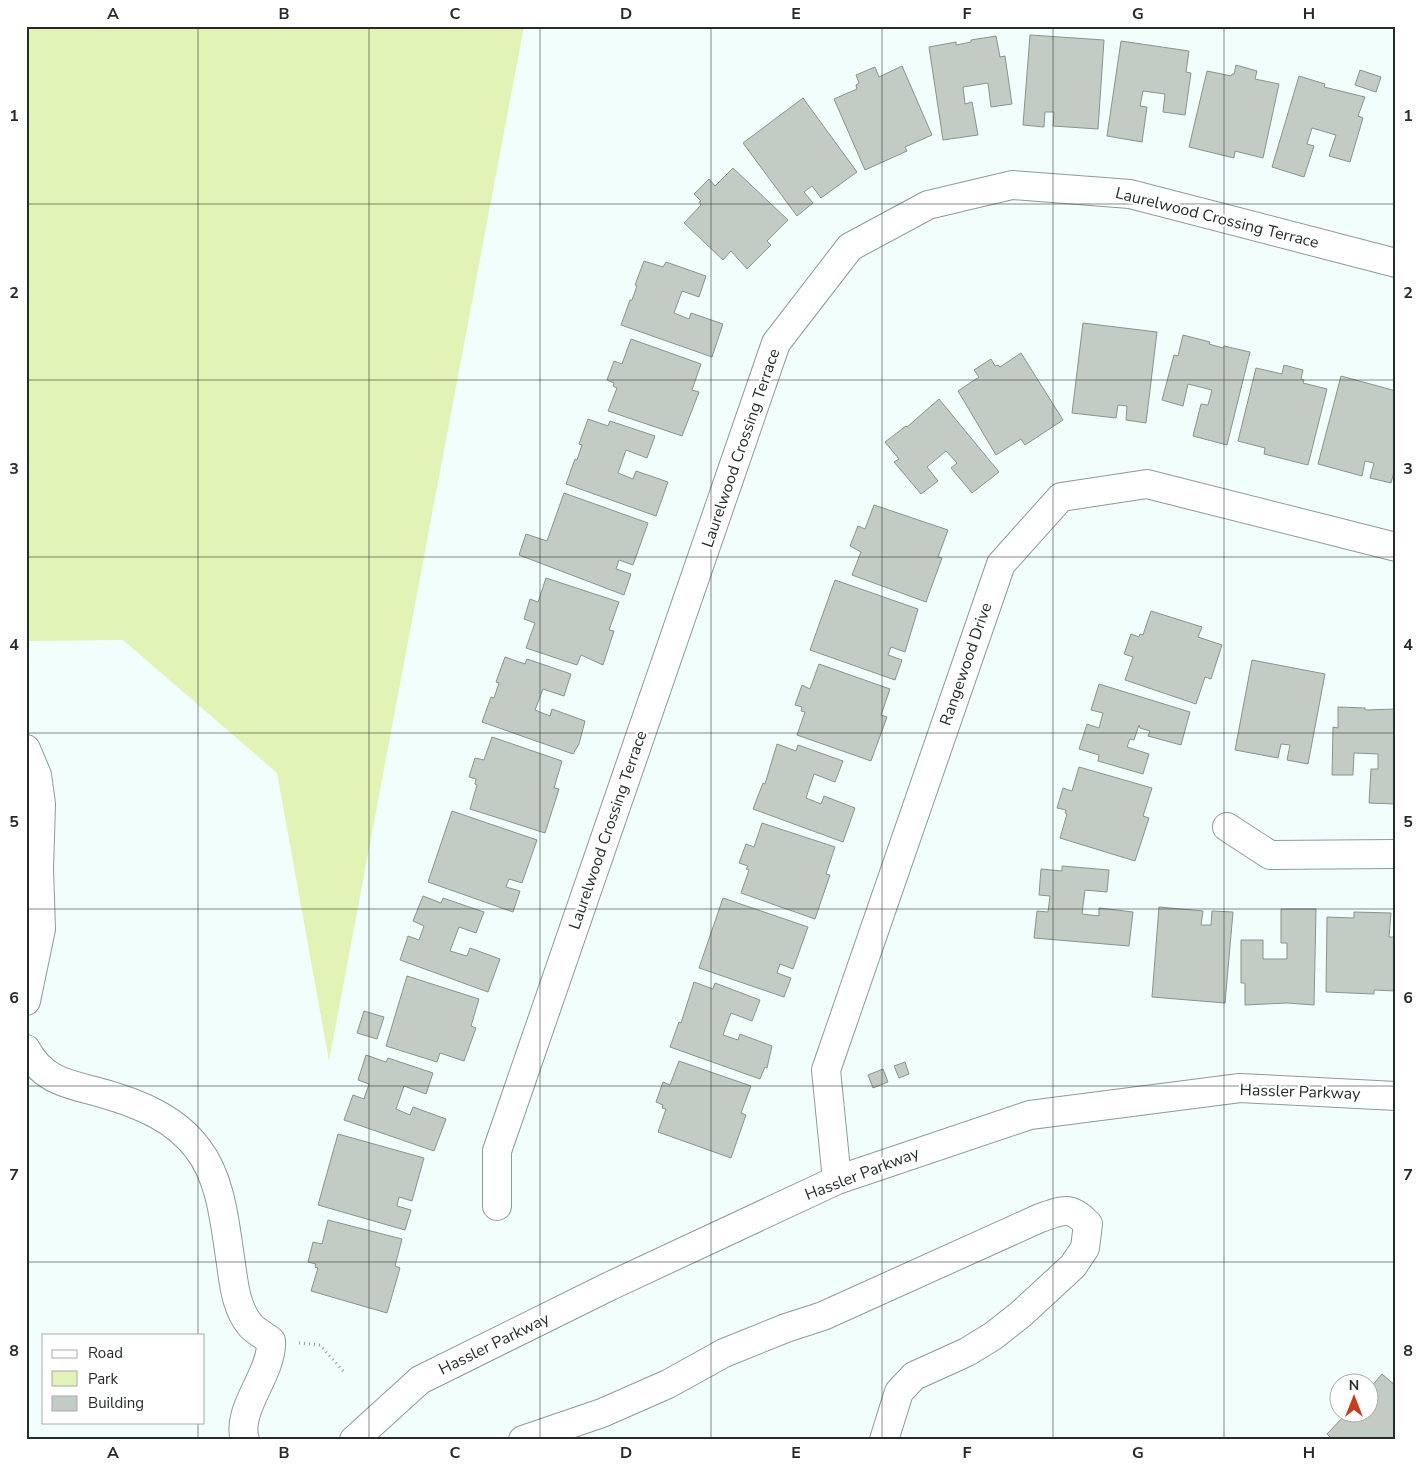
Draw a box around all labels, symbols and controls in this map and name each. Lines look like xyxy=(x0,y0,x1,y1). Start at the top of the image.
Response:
text: A xyxy=(107,3,119,25)
text: B xyxy=(278,3,290,25)
text: C xyxy=(450,3,461,25)
text: D xyxy=(620,3,632,25)
text: E xyxy=(791,3,801,25)
text: F xyxy=(963,3,972,25)
text: G xyxy=(1132,3,1144,25)
text: H xyxy=(1303,3,1315,25)
text: 1 xyxy=(9,105,19,127)
text: 1 xyxy=(1403,105,1413,127)
street label: Laurelwood Crossing Terrace xyxy=(1113,182,1321,254)
text: 2 xyxy=(9,282,19,304)
text: 2 xyxy=(1403,282,1413,304)
street label: Laurelwood Crossing Terrace xyxy=(697,346,785,550)
text: 3 xyxy=(9,458,19,480)
text: 3 xyxy=(1403,458,1413,480)
street label: Rangewood Drive xyxy=(935,600,997,728)
text: 4 xyxy=(9,634,19,656)
text: 4 xyxy=(1403,634,1413,656)
street label: Laurelwood Crossing Terrace xyxy=(564,728,652,932)
text: 5 xyxy=(9,811,19,833)
text: 5 xyxy=(1403,811,1413,833)
text: 6 xyxy=(9,987,19,1009)
text: 6 xyxy=(1403,987,1413,1009)
street label: Hassler Parkway xyxy=(1239,1079,1361,1105)
street label: Hassler Parkway xyxy=(802,1142,923,1206)
text: 7 xyxy=(9,1164,19,1186)
text: 7 xyxy=(1403,1164,1413,1186)
street label: Hassler Parkway xyxy=(435,1307,554,1380)
legend xyxy=(42,1334,205,1424)
text: 8 xyxy=(9,1340,19,1362)
text: 8 xyxy=(1403,1340,1413,1362)
text: Road xyxy=(88,1343,123,1363)
text: Park xyxy=(88,1369,118,1389)
north arrow xyxy=(1330,1374,1380,1424)
text: N xyxy=(1349,1376,1359,1395)
text: Building xyxy=(88,1393,144,1413)
text: A xyxy=(107,1442,119,1464)
text: B xyxy=(278,1442,290,1464)
text: C xyxy=(450,1442,461,1464)
text: D xyxy=(620,1442,632,1464)
text: E xyxy=(791,1442,801,1464)
text: F xyxy=(963,1442,972,1464)
text: G xyxy=(1132,1442,1144,1464)
text: H xyxy=(1303,1442,1315,1464)

